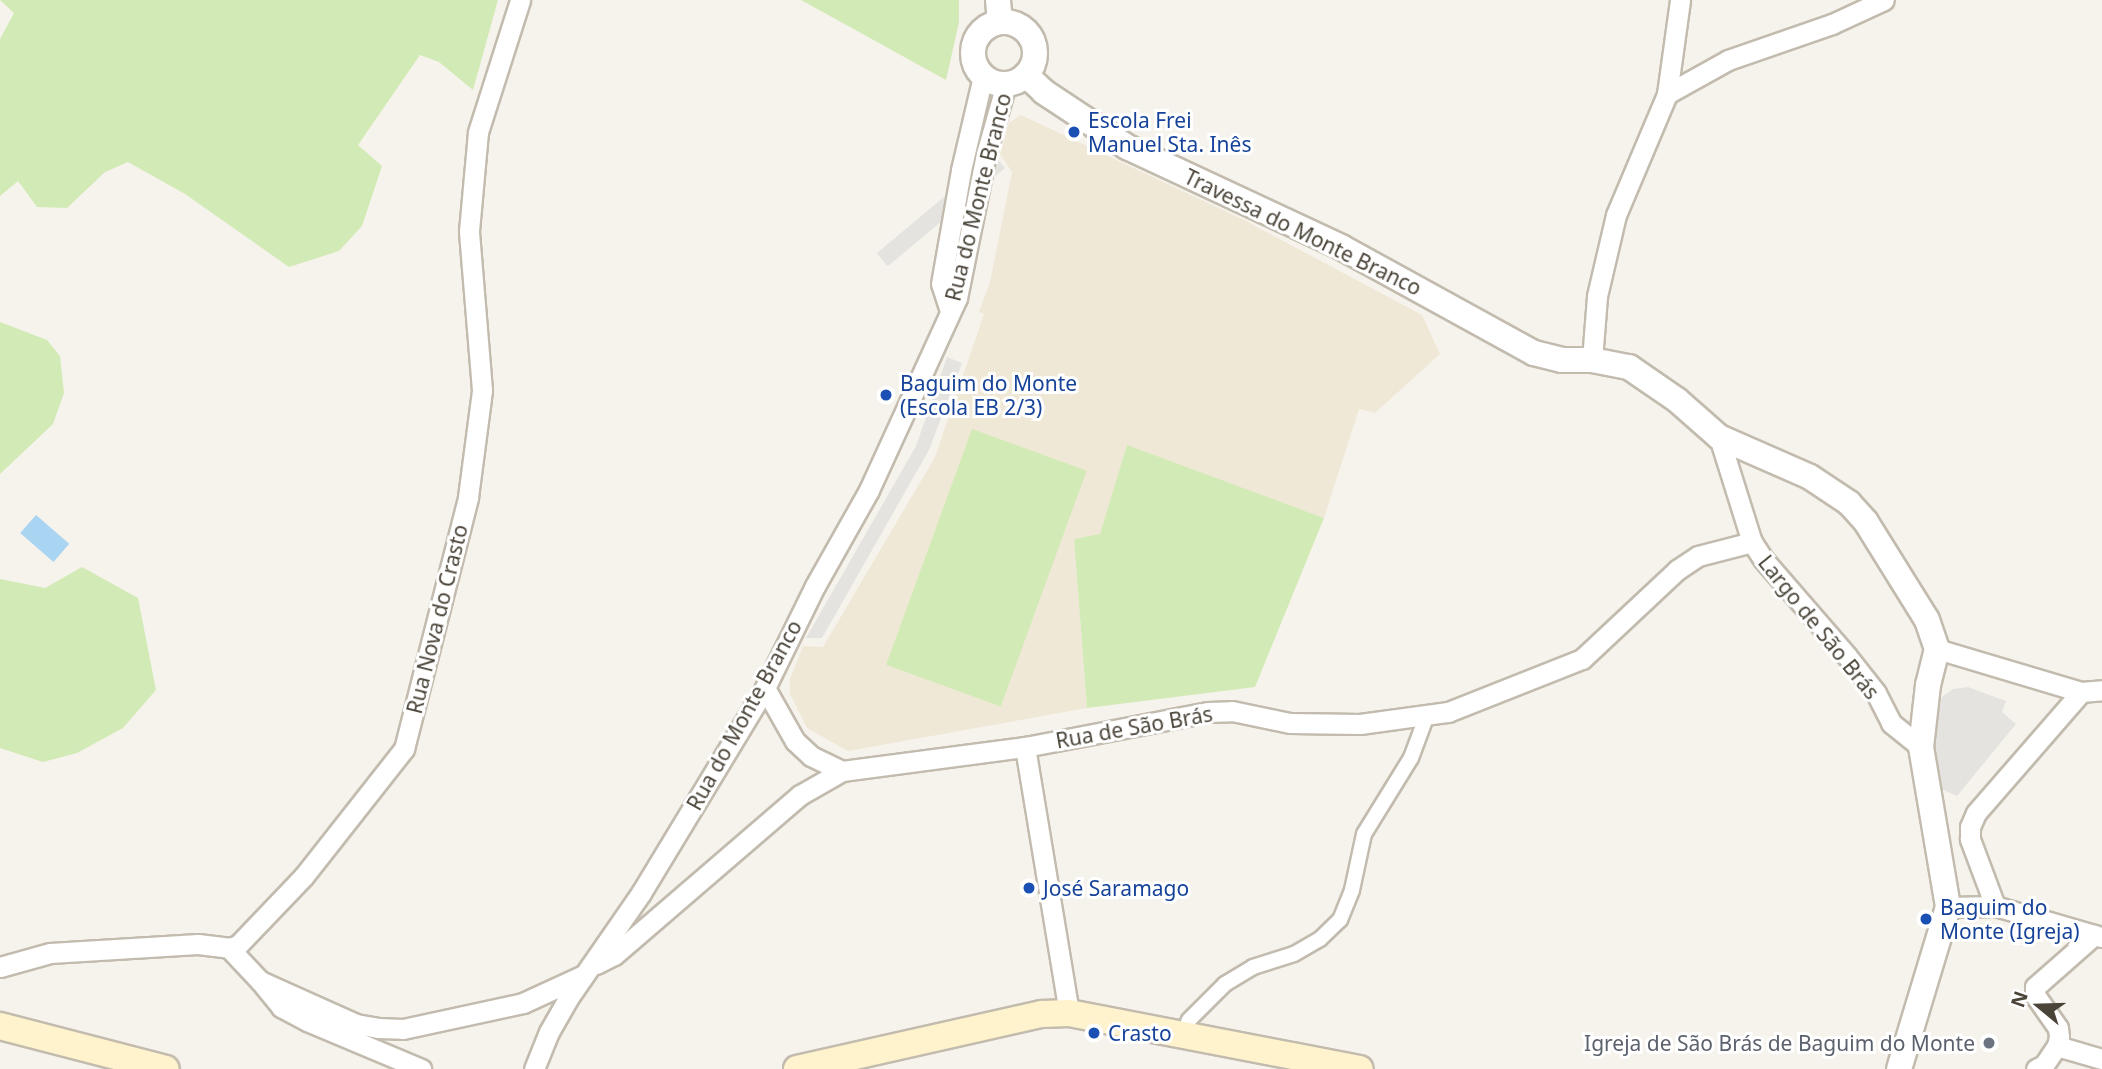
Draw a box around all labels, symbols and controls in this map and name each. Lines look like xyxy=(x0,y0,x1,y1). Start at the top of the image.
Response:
street label: Rua do Monte Branco xyxy=(940,90,1016,304)
place label: Escola Frei Manuel Sta. Inês xyxy=(1088,107,1251,157)
marker: Escola Frei Manuel Sta. Inês xyxy=(1066,124,1082,140)
street label: Travessa do Monte Branco xyxy=(1180,164,1426,300)
place label: Baguim do Monte (Escola EB 2/3) xyxy=(900,370,1077,420)
marker: Baguim do Monte (Escola EB 2/3) xyxy=(878,387,894,403)
street label: Rua Nova do Crasto xyxy=(401,522,473,716)
street label: Largo de São Brás xyxy=(1753,550,1885,704)
street label: Rua do Monte Branco xyxy=(681,616,807,814)
street label: Rua de São Brás xyxy=(1054,701,1214,753)
place label: José Saramago xyxy=(1043,875,1189,901)
marker: José Saramago xyxy=(1021,880,1037,896)
place label: Baguim do Monte (Igreja) xyxy=(1940,894,2080,944)
marker: Baguim do Monte (Igreja) xyxy=(1918,911,1934,927)
north arrow xyxy=(2004,971,2074,1041)
text: N xyxy=(2004,988,2034,1011)
place label: Crasto xyxy=(1108,1020,1172,1046)
marker: Crasto xyxy=(1086,1025,1102,1041)
place label: Igreja de São Brás de Baguim do Monte xyxy=(1584,1030,1975,1056)
marker: Igreja de São Brás de Baguim do Monte xyxy=(1981,1035,1997,1051)

